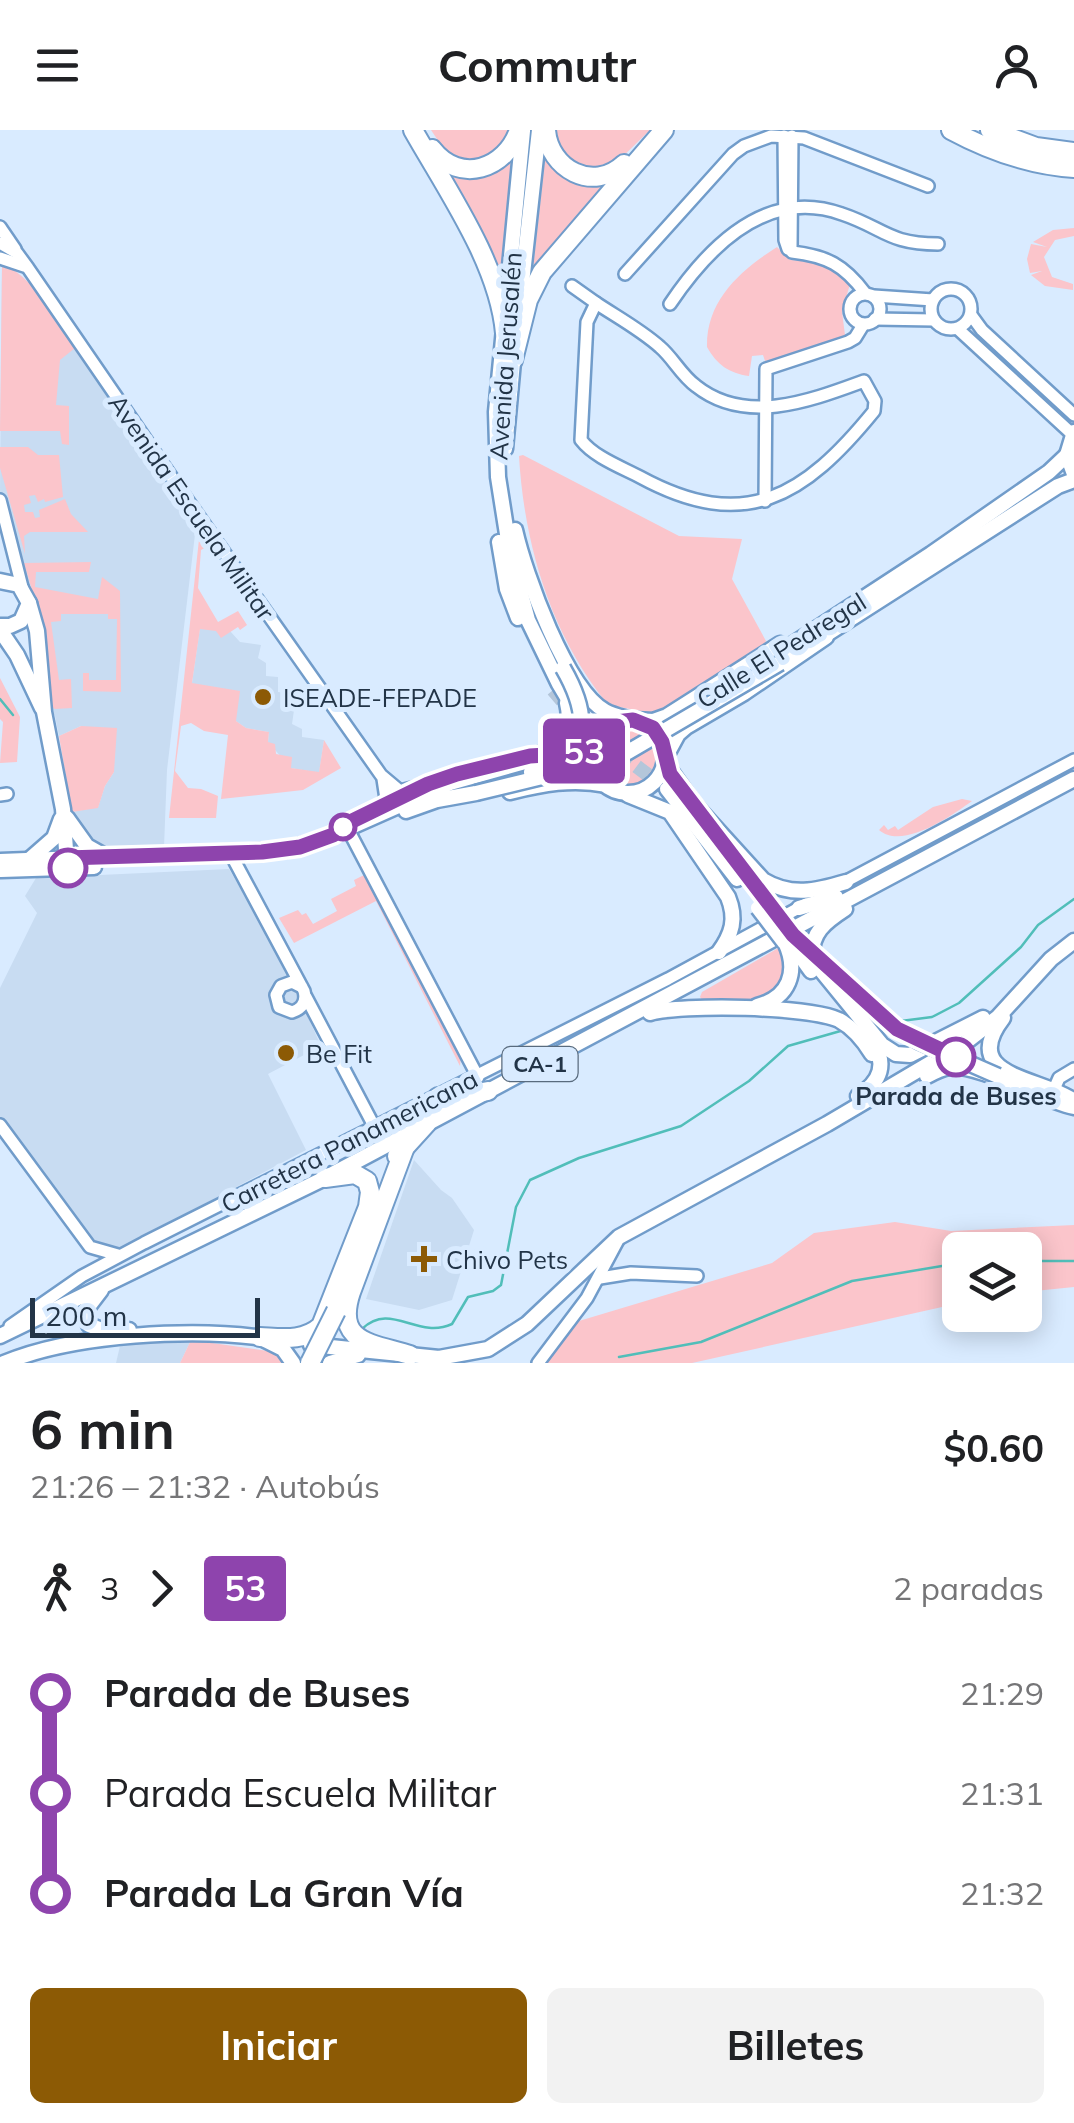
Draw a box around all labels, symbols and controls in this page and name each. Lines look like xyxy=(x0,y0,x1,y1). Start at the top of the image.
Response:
text: Commutr xyxy=(438,37,636,93)
icon: menu xyxy=(30,38,85,93)
icon: person xyxy=(989,38,1044,93)
street label: Avenida Jerusalén xyxy=(482,251,528,461)
street label: Avenida Escuela Militar xyxy=(102,388,282,626)
street label: Calle El Pedregal xyxy=(691,586,871,714)
place label: ISEADE-FEPADE xyxy=(283,682,477,713)
marker: ISEADE-FEPADE xyxy=(252,686,274,708)
line badge: 53 xyxy=(539,718,629,784)
text: 53 xyxy=(563,729,605,773)
unlabelled marker xyxy=(330,814,356,840)
unlabelled marker xyxy=(49,849,87,887)
place label: Be Fit xyxy=(306,1038,372,1069)
marker: Parada de Buses xyxy=(937,1038,975,1076)
marker: Be Fit xyxy=(275,1042,297,1064)
road number: CA-1 xyxy=(502,1047,578,1081)
street label: Carretera Panamericana xyxy=(216,1063,482,1219)
place label: Parada de Buses xyxy=(855,1080,1057,1111)
map controls xyxy=(942,1232,1042,1332)
button: layers xyxy=(942,1232,1042,1332)
place label: Chivo Pets xyxy=(446,1244,568,1275)
marker: Chivo Pets xyxy=(411,1246,437,1272)
scale bar xyxy=(30,1293,260,1338)
text: 200 m xyxy=(45,1298,127,1333)
text: 6 min xyxy=(30,1394,175,1463)
text: $0.60 xyxy=(943,1424,1044,1472)
text: 21:26 – 21:32 · Autobús xyxy=(30,1466,380,1506)
icon: walk xyxy=(30,1561,85,1616)
icon: forward xyxy=(134,1561,189,1616)
text: 53 xyxy=(224,1566,266,1610)
text: 3 xyxy=(100,1568,119,1608)
text: 2 paradas xyxy=(893,1568,1044,1608)
text: Parada de Buses xyxy=(104,1669,410,1717)
text: 21:29 xyxy=(960,1673,1044,1713)
text: Parada Escuela Militar xyxy=(104,1769,496,1817)
text: 21:31 xyxy=(960,1773,1044,1813)
text: Parada La Gran Vía xyxy=(104,1869,464,1917)
text: 21:32 xyxy=(960,1873,1044,1913)
button: Iniciar xyxy=(30,1988,527,2103)
button: Billetes xyxy=(547,1988,1044,2103)

